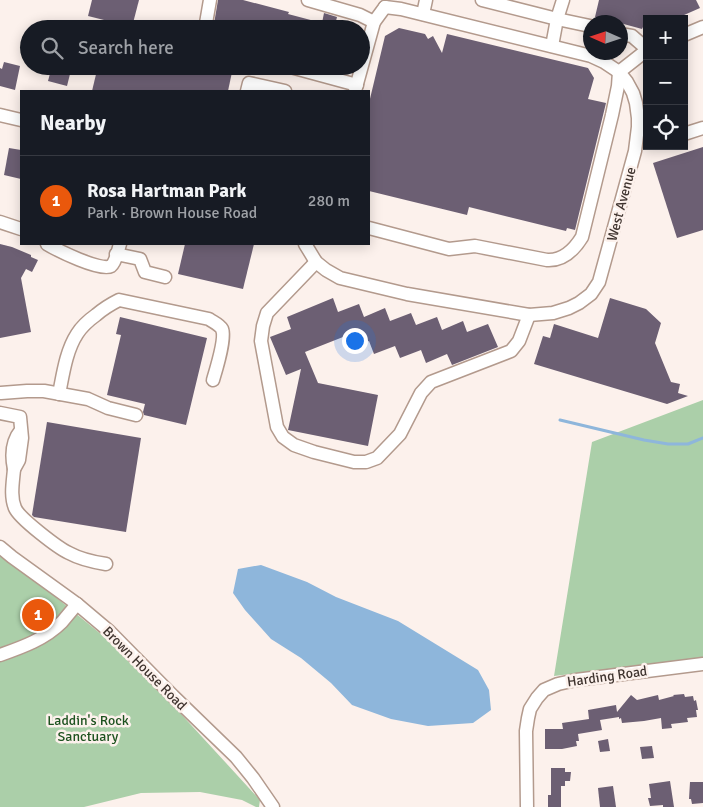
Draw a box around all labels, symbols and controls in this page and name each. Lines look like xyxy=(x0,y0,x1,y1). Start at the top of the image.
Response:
north arrow xyxy=(583,15,628,60)
map controls xyxy=(643,15,688,150)
button: + xyxy=(643,15,688,60)
search box xyxy=(20,20,370,75)
icon: search xyxy=(38,34,66,62)
text: Search here xyxy=(78,36,174,60)
button: − xyxy=(643,60,688,105)
button: locate xyxy=(643,105,688,150)
text: Nearby xyxy=(40,110,106,136)
street label: West Avenue xyxy=(603,165,640,243)
text: Rosa Hartman Park xyxy=(87,179,247,203)
text: 1 xyxy=(52,191,60,211)
text: 280 m xyxy=(308,191,350,211)
text: Park · Brown House Road xyxy=(87,203,257,223)
your location xyxy=(342,328,368,354)
pin: 1 xyxy=(22,596,54,634)
street label: Brown House Road xyxy=(99,623,190,714)
street label: Harding Road xyxy=(566,662,648,691)
park label: Laddin's Rock Sanctuary xyxy=(47,712,129,745)

